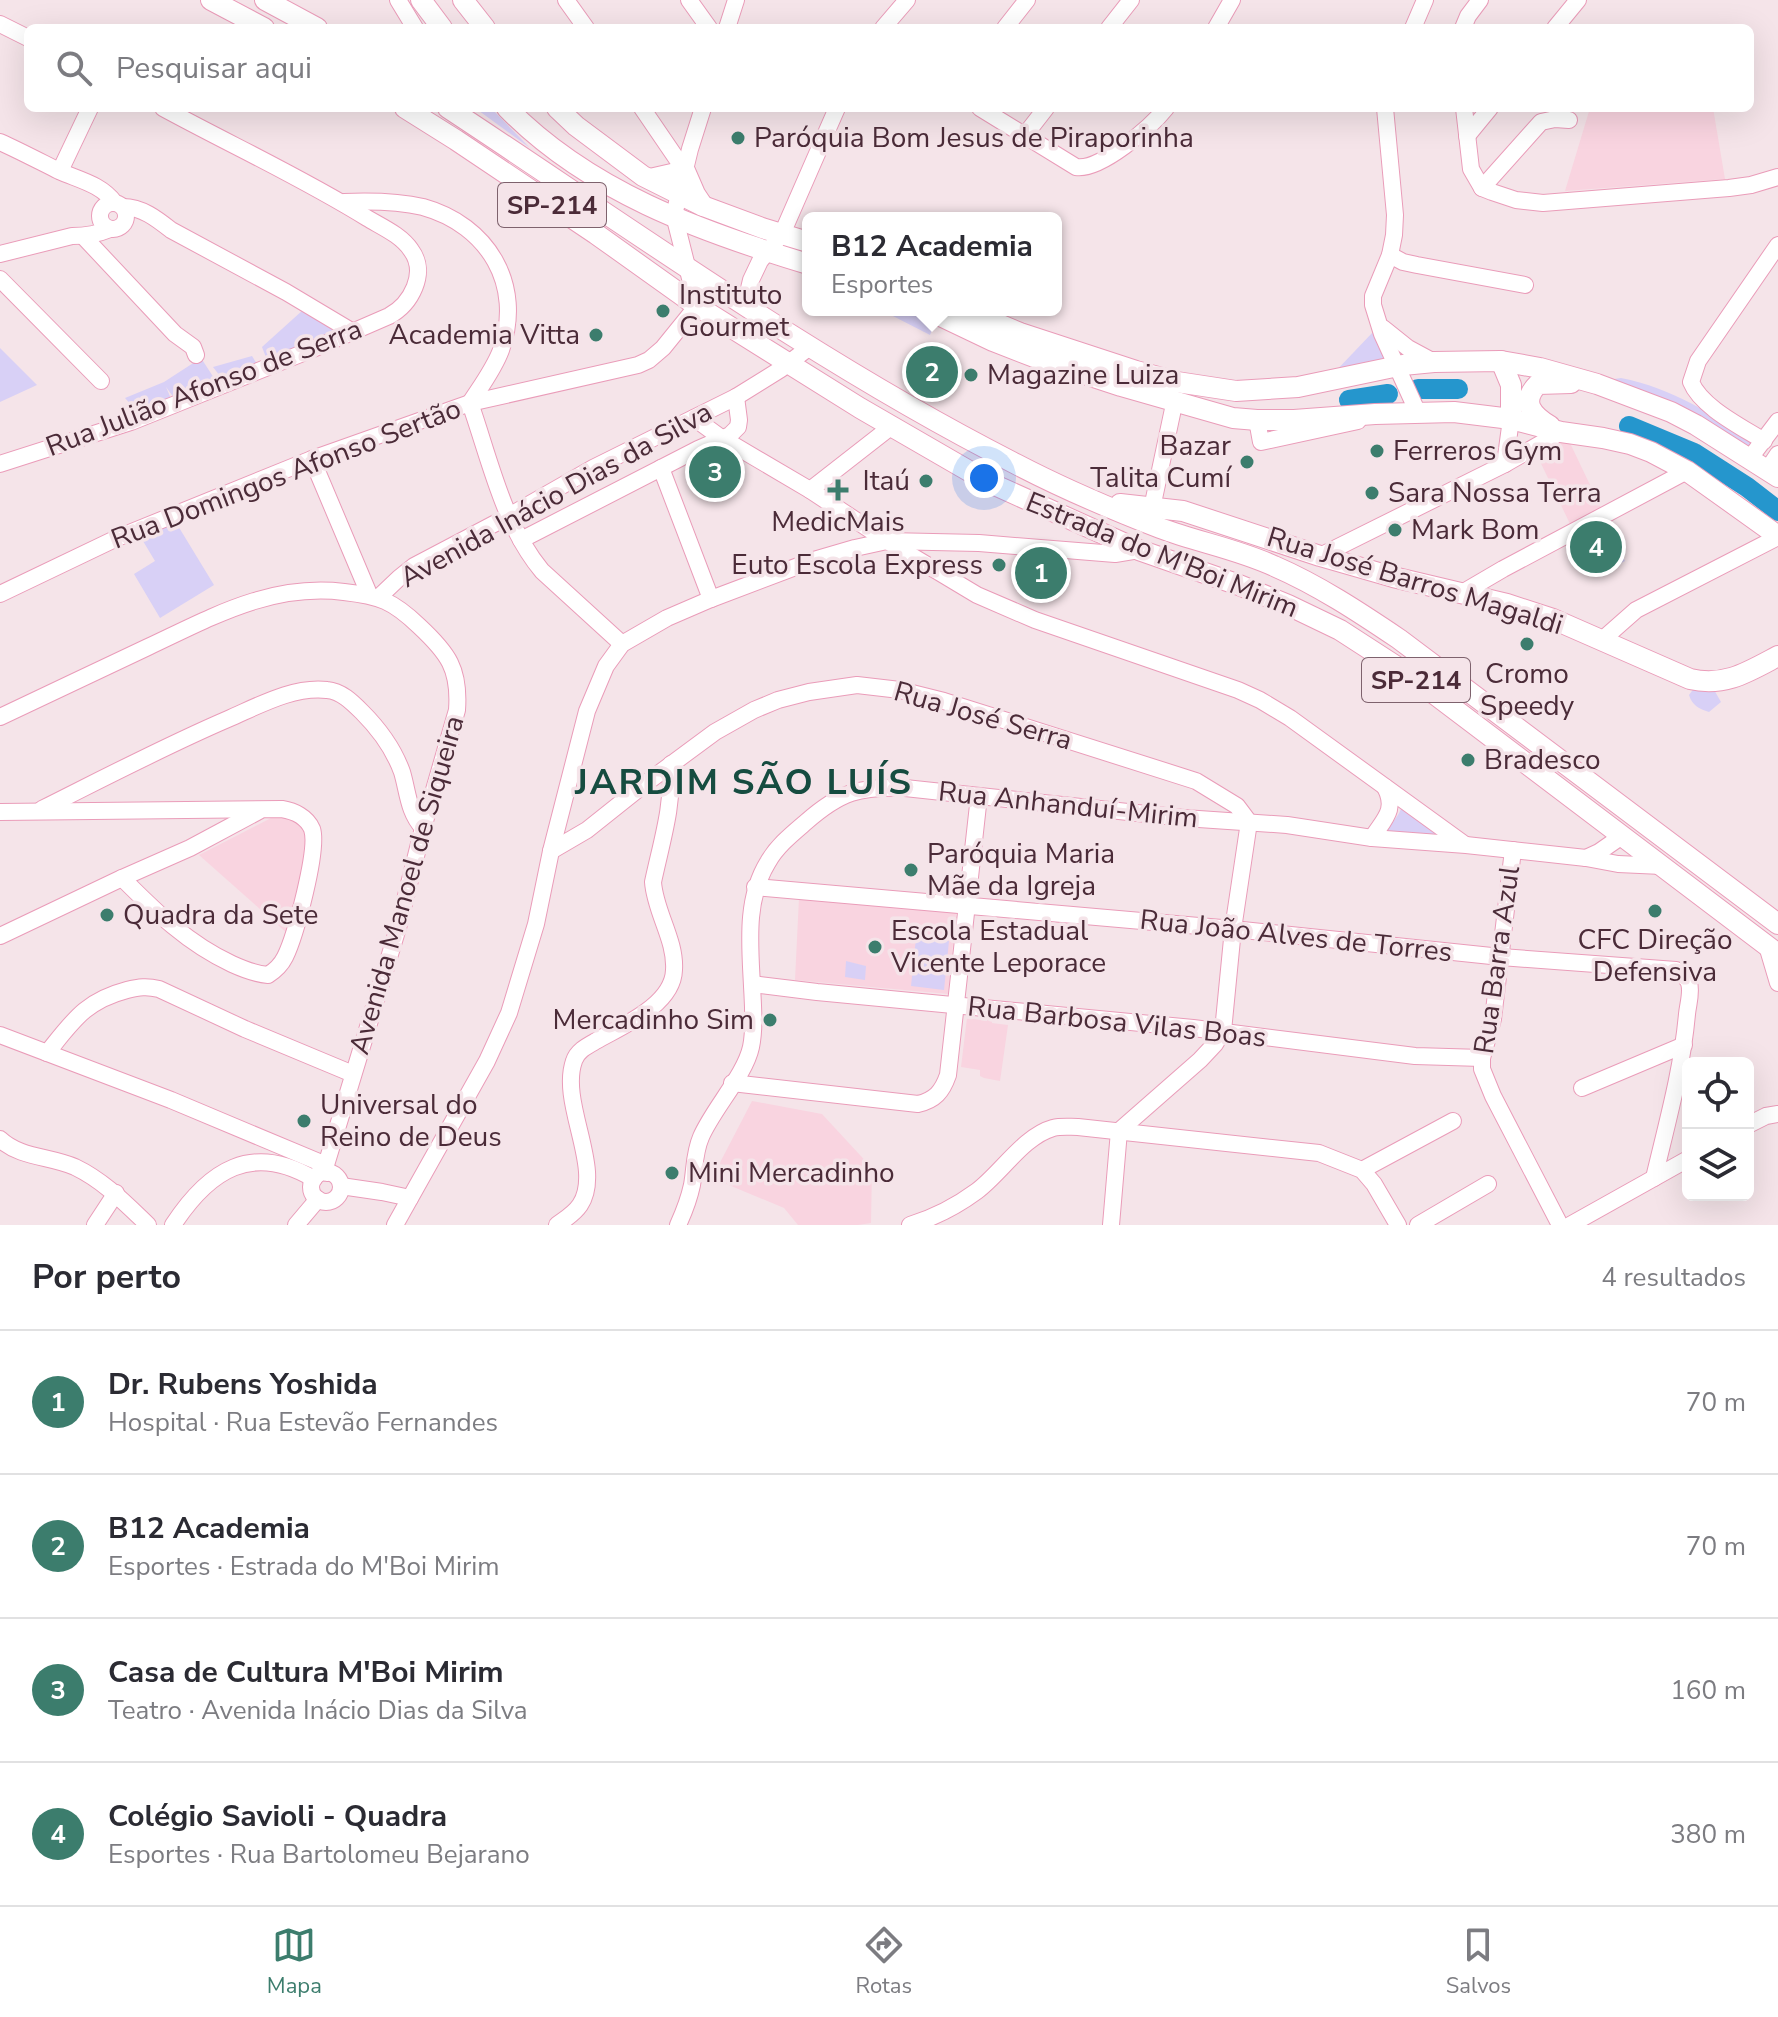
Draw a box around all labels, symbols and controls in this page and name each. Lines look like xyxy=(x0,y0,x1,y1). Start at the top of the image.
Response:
search box xyxy=(24,24,1754,112)
icon: search xyxy=(52,46,96,90)
text: Pesquisar aqui xyxy=(116,48,312,89)
place label: Paróquia Bom Jesus de Piraporinha xyxy=(754,119,1194,157)
marker: Paróquia Bom Jesus de Piraporinha xyxy=(729,129,747,147)
road number: SP-214 xyxy=(498,183,606,227)
popup xyxy=(802,212,1062,316)
text: B12 Academia xyxy=(831,226,1033,267)
text: Esportes xyxy=(831,267,933,302)
place label: Instituto Gourmet xyxy=(679,276,789,346)
marker: Instituto Gourmet xyxy=(654,302,672,320)
street label: Rua Julião Afonso de Serra xyxy=(40,310,368,466)
place label: Academia Vitta xyxy=(388,316,580,354)
marker: Academia Vitta xyxy=(587,326,605,344)
pin: 2 xyxy=(906,342,958,402)
place label: Magazine Luiza xyxy=(987,356,1179,394)
marker: Magazine Luiza xyxy=(962,366,980,384)
street label: Rua Domingos Afonso Sertão xyxy=(106,390,466,558)
street label: Avenida Inácio Dias da Silva xyxy=(393,393,719,597)
place label: Bazar Talita Cumí xyxy=(1090,427,1233,497)
place label: Ferreros Gym xyxy=(1393,432,1562,470)
pin: 3 xyxy=(689,442,741,502)
marker: Ferreros Gym xyxy=(1368,442,1386,460)
marker: Bazar Talita Cumí xyxy=(1238,453,1256,471)
your location xyxy=(964,458,1004,498)
place label: Itaú xyxy=(862,462,910,500)
marker: Itaú xyxy=(917,472,935,490)
place label: Sara Nossa Terra xyxy=(1388,474,1602,512)
marker: MedicMais xyxy=(827,479,849,501)
street label: Estrada do M'Boi Mirim xyxy=(1020,483,1304,627)
marker: Sara Nossa Terra xyxy=(1363,484,1381,502)
place label: MedicMais xyxy=(771,503,905,541)
place label: Mark Bom xyxy=(1411,511,1539,549)
pin: 4 xyxy=(1570,517,1622,577)
street label: Rua José Barros Magaldi xyxy=(1262,518,1568,644)
marker: Mark Bom xyxy=(1386,521,1404,539)
pin: 1 xyxy=(1015,543,1067,603)
place label: Euto Escola Express xyxy=(731,546,983,584)
marker: Euto Escola Express xyxy=(990,556,1008,574)
marker: Cromo Speedy xyxy=(1518,635,1536,653)
place label: Cromo Speedy xyxy=(1480,655,1575,725)
road number: SP-214 xyxy=(1362,658,1470,702)
street label: Rua José Serra xyxy=(890,672,1076,760)
street label: Avenida Manoel de Siqueira xyxy=(340,711,474,1059)
place label: Bradesco xyxy=(1484,741,1601,779)
marker: Bradesco xyxy=(1459,751,1477,769)
district label: JARDIM SÃO LUÍS xyxy=(574,758,913,807)
street label: Rua Anhanduí-Mirim xyxy=(936,772,1200,838)
place label: Paróquia Maria Mãe da Igreja xyxy=(927,835,1115,905)
marker: Paróquia Maria Mãe da Igreja xyxy=(902,861,920,879)
street label: Rua Barra Azul xyxy=(1465,863,1529,1057)
place label: Quadra da Sete xyxy=(123,896,318,934)
street label: Rua João Alves de Torres xyxy=(1138,901,1454,971)
marker: CFC Direção Defensiva xyxy=(1646,902,1664,920)
marker: Quadra da Sete xyxy=(98,906,116,924)
place label: Escola Estadual Vicente Leporace xyxy=(890,912,1106,982)
place label: CFC Direção Defensiva xyxy=(1577,921,1733,991)
marker: Escola Estadual Vicente Leporace xyxy=(866,938,884,956)
street label: Rua Barbosa Vilas Boas xyxy=(966,987,1268,1057)
place label: Mercadinho Sim xyxy=(553,1001,754,1039)
marker: Mercadinho Sim xyxy=(761,1011,779,1029)
map controls xyxy=(1682,1057,1754,1201)
button: locate xyxy=(1682,1057,1754,1129)
place label: Universal do Reino de Deus xyxy=(320,1086,502,1156)
marker: Universal do Reino de Deus xyxy=(295,1112,313,1130)
button: layers xyxy=(1682,1129,1754,1201)
place label: Mini Mercadinho xyxy=(688,1154,895,1192)
marker: Mini Mercadinho xyxy=(663,1164,681,1182)
text: Por perto xyxy=(32,1254,181,1300)
text: 4 resultados xyxy=(1601,1260,1746,1295)
text: Dr. Rubens Yoshida xyxy=(108,1364,378,1405)
text: 1 xyxy=(50,1385,66,1420)
text: 70 m xyxy=(1686,1385,1746,1420)
text: Hospital · Rua Estevão Fernandes xyxy=(108,1405,498,1440)
text: B12 Academia xyxy=(108,1508,310,1549)
text: 2 xyxy=(50,1529,66,1564)
text: 70 m xyxy=(1686,1529,1746,1564)
text: Esportes · Estrada do M'Boi Mirim xyxy=(108,1549,500,1584)
text: Casa de Cultura M'Boi Mirim xyxy=(108,1652,504,1693)
text: 3 xyxy=(50,1673,66,1708)
text: 160 m xyxy=(1670,1673,1746,1708)
text: Teatro · Avenida Inácio Dias da Silva xyxy=(108,1693,528,1728)
text: Colégio Savioli - Quadra xyxy=(108,1796,447,1837)
text: 4 xyxy=(50,1817,66,1852)
text: 380 m xyxy=(1670,1817,1746,1852)
text: Esportes · Rua Bartolomeu Bejarano xyxy=(108,1837,530,1872)
tab: Mapa xyxy=(267,1923,322,2001)
tab: Rotas xyxy=(856,1923,912,2001)
tab: Salvos xyxy=(1446,1923,1511,2001)

